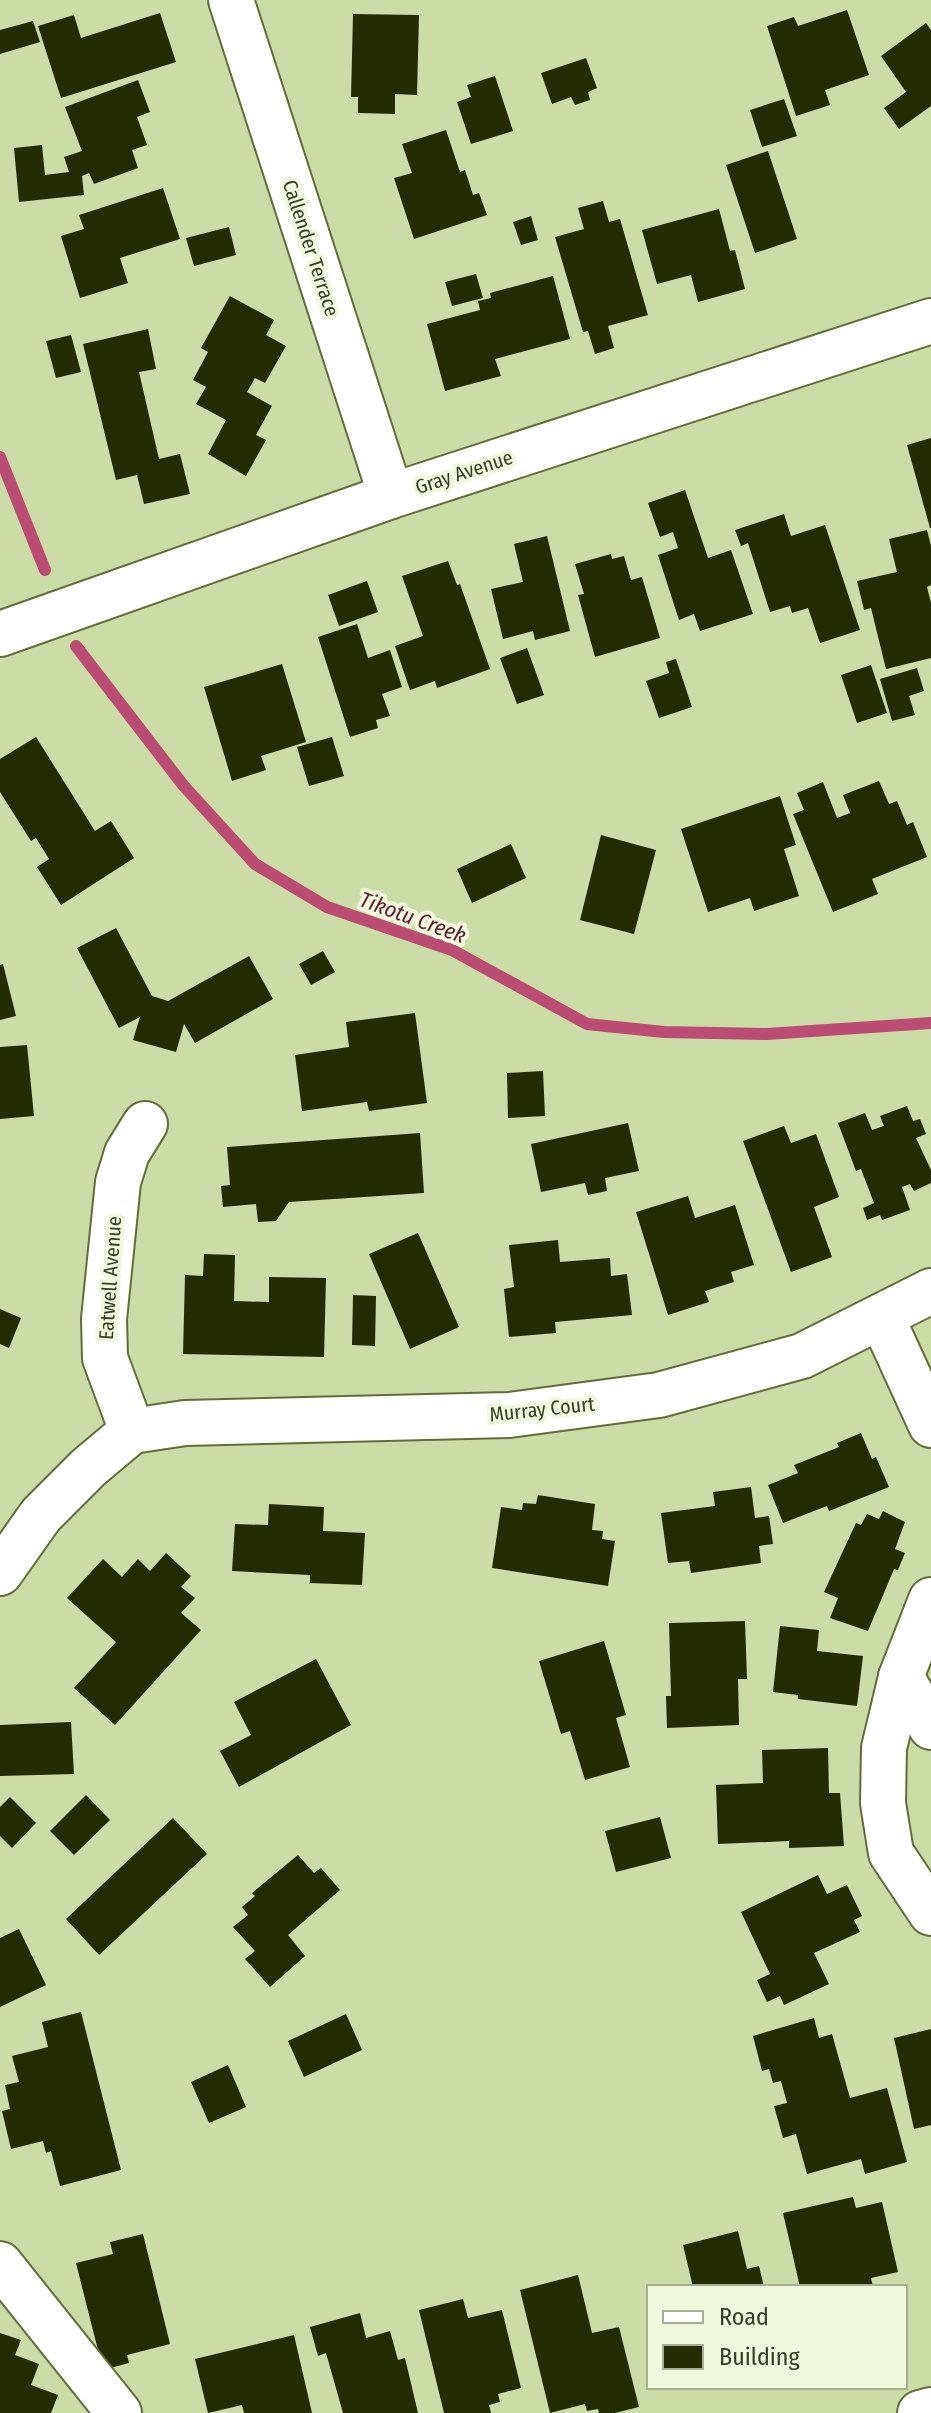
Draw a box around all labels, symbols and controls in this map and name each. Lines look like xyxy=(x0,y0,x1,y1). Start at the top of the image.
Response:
street label: Callender Terrace xyxy=(278,177,344,319)
street label: Gray Avenue xyxy=(412,445,516,499)
water label: Tikotu Creek xyxy=(356,886,470,949)
street label: Eatwell Avenue xyxy=(94,1215,126,1341)
street label: Murray Court xyxy=(488,1392,596,1426)
legend xyxy=(647,2285,907,2389)
text: Road xyxy=(719,2303,769,2331)
text: Building xyxy=(719,2343,801,2371)

